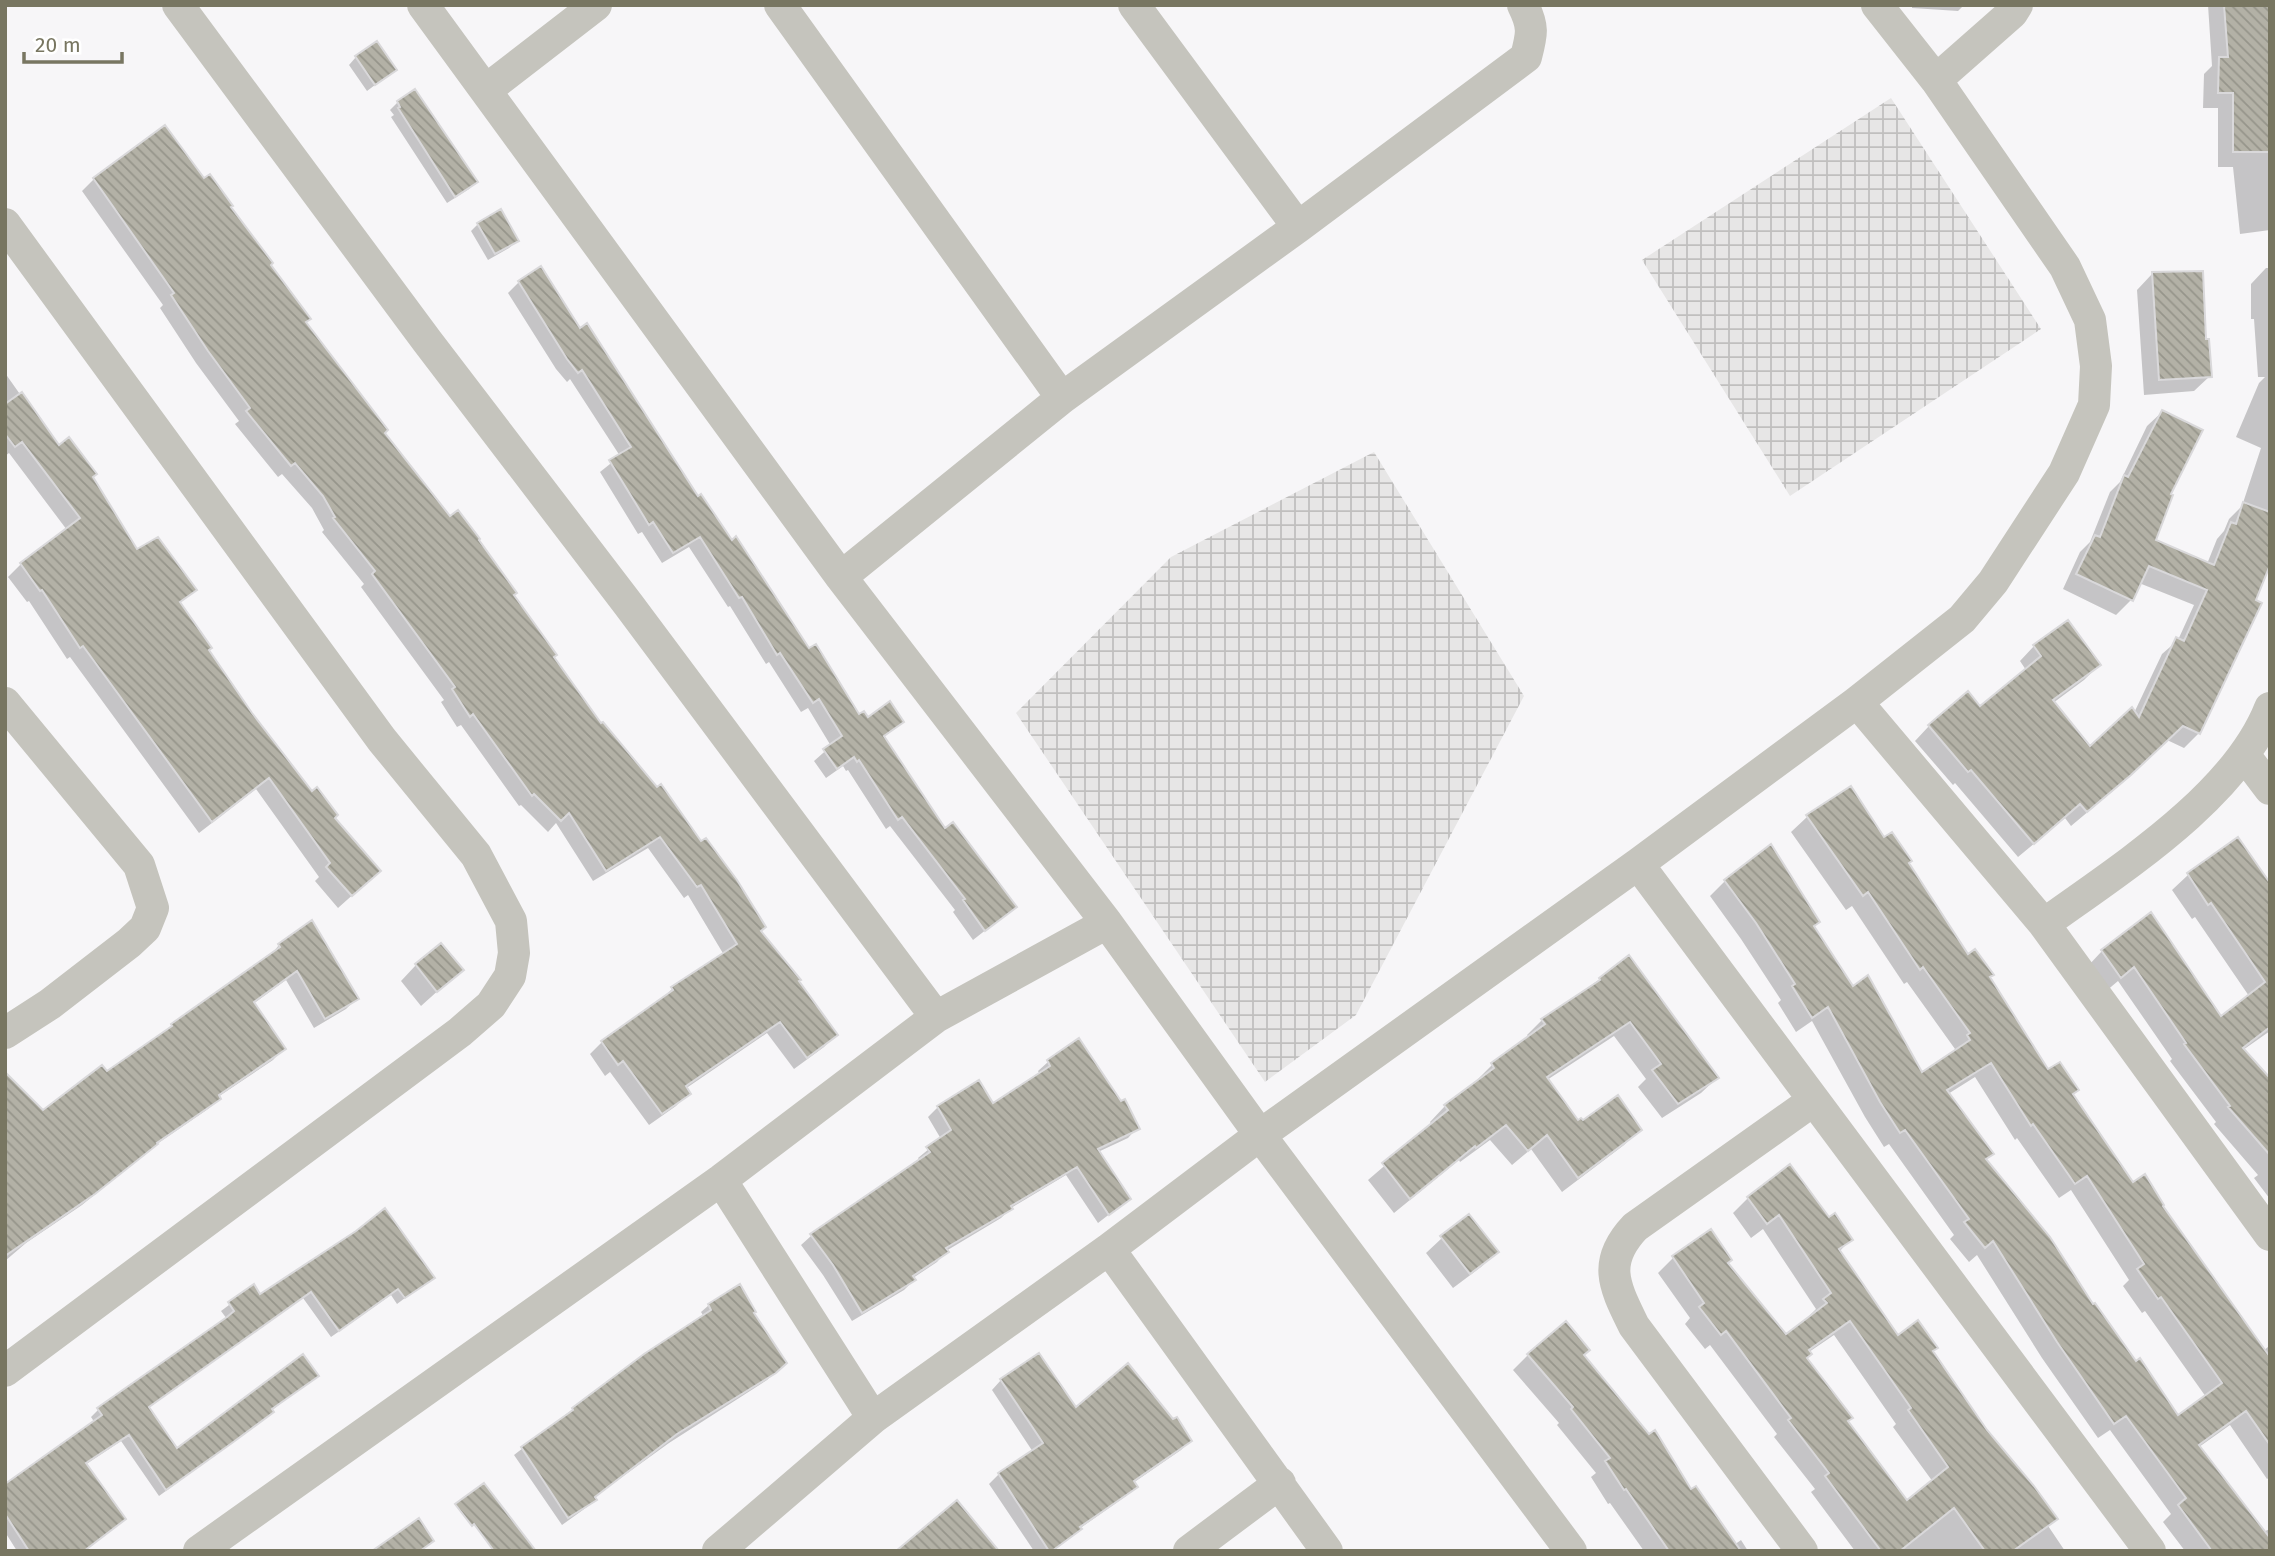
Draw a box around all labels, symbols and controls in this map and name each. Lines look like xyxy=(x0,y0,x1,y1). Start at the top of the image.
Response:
scale bar xyxy=(24,21,122,65)
text: 20 m xyxy=(35,32,81,58)

